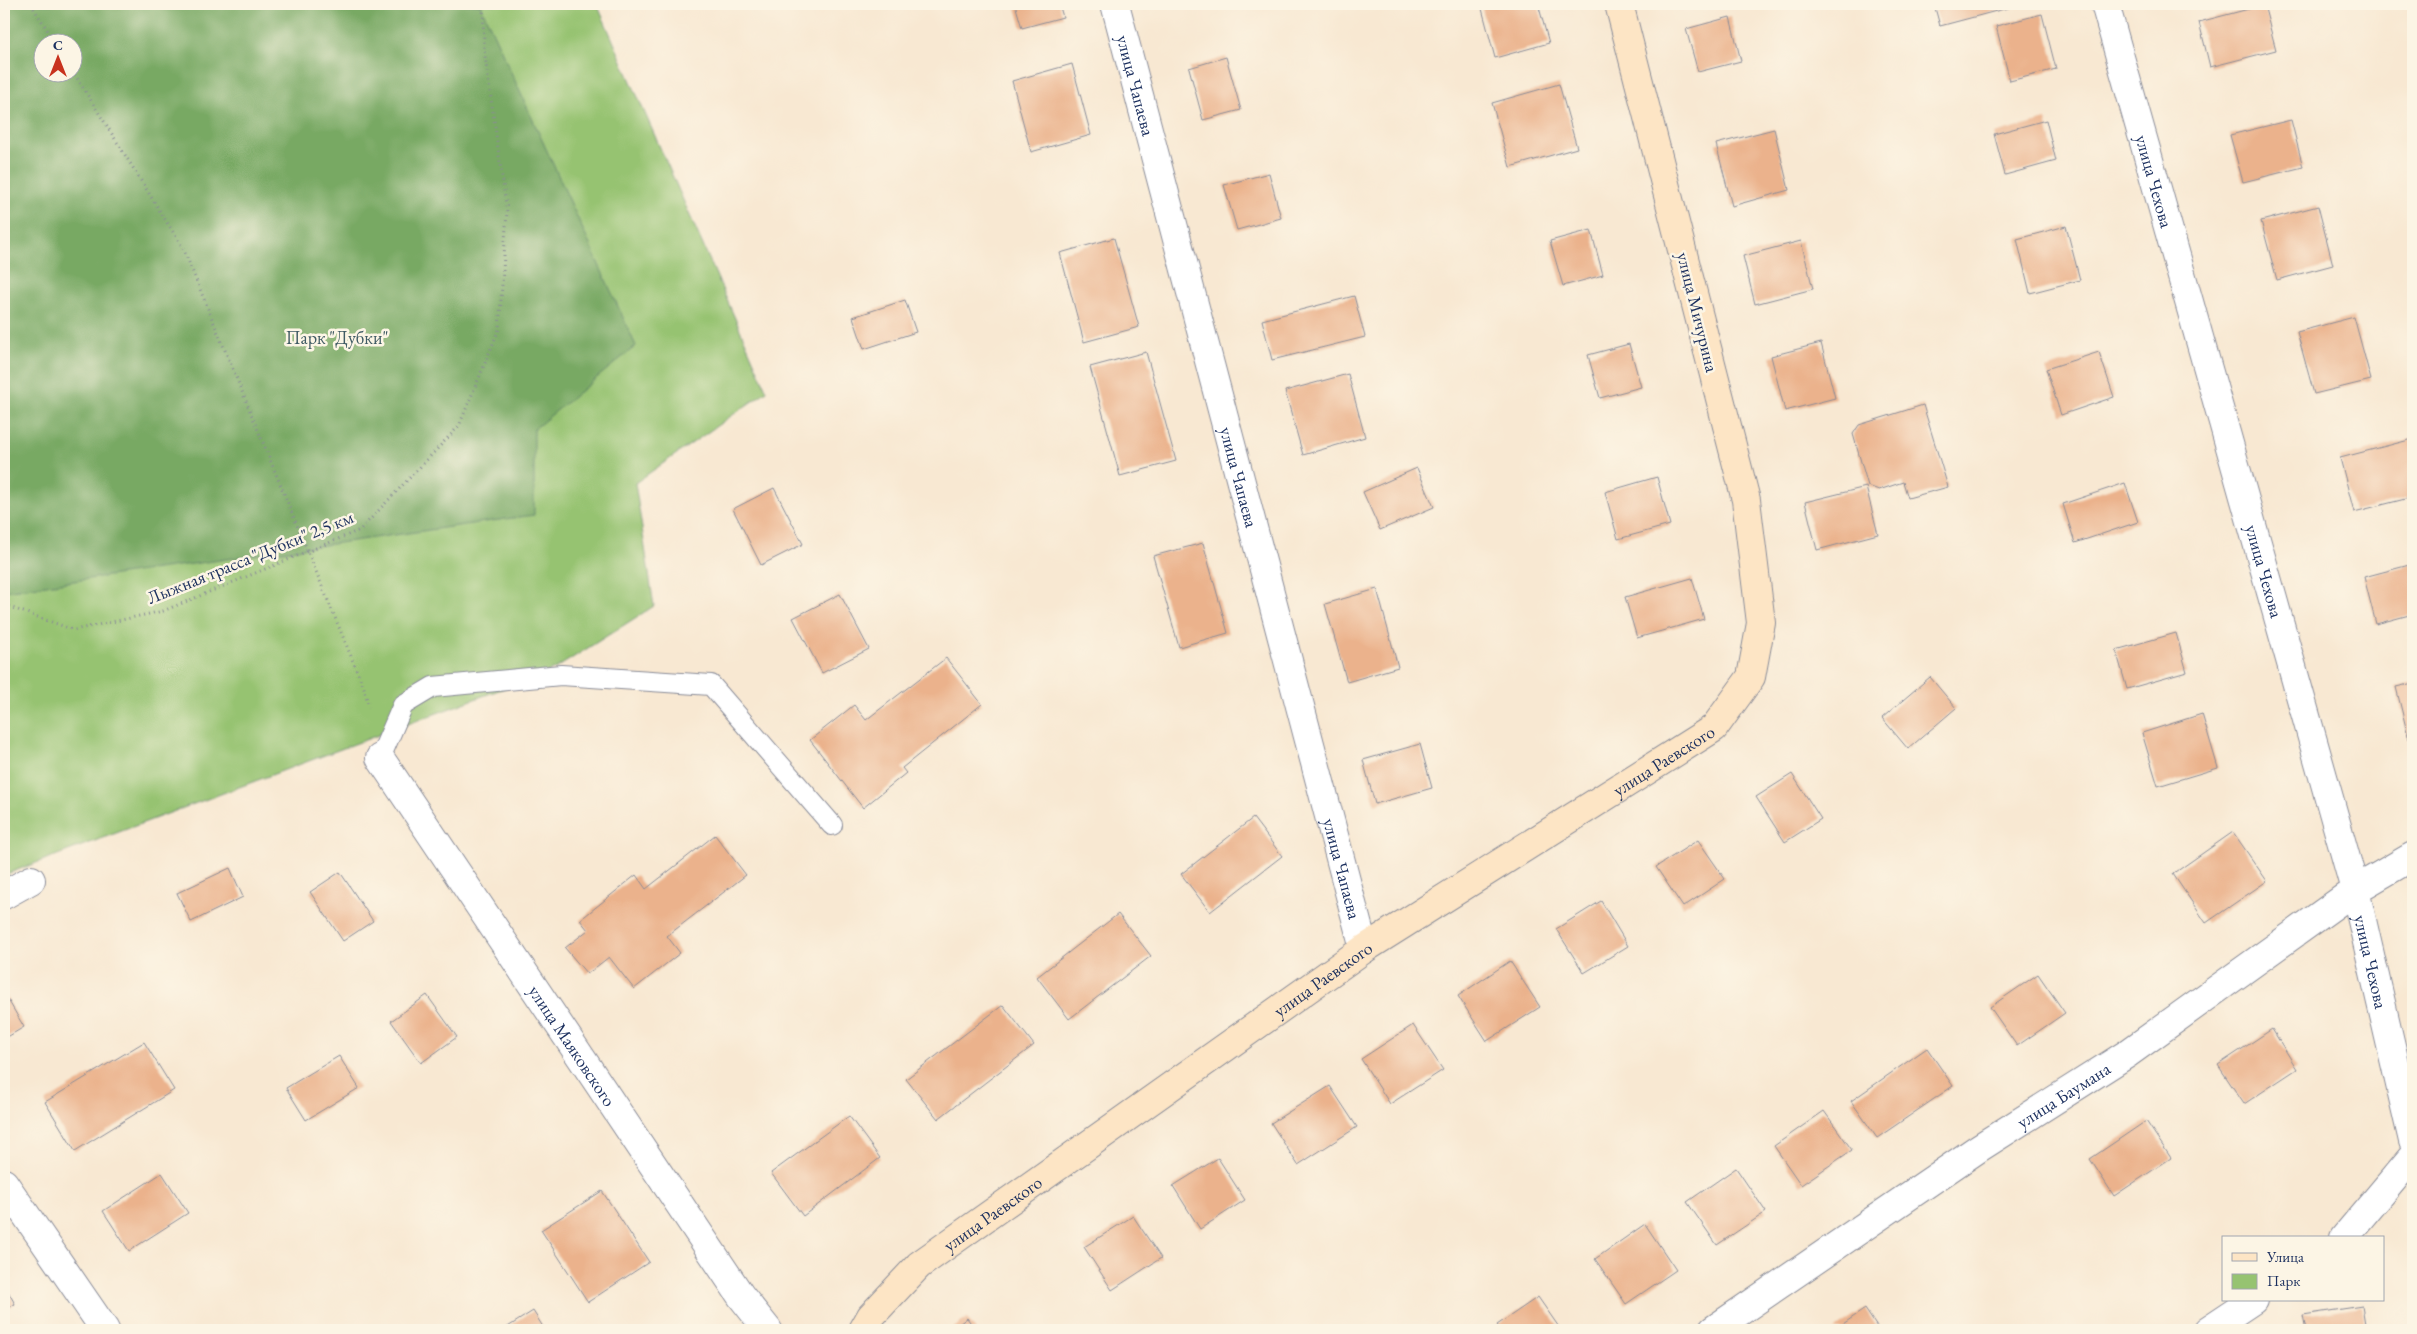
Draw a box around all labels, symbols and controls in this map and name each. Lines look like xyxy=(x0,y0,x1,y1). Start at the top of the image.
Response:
north arrow xyxy=(32,32,82,82)
street label: улица Чапаева xyxy=(1112,32,1161,139)
text: С xyxy=(53,36,63,54)
street label: улица Чехова xyxy=(2131,132,2179,231)
street label: улица Мичурина xyxy=(1672,250,1724,375)
park label: Парк "Дубки" xyxy=(286,326,388,349)
street label: улица Чапаева xyxy=(1215,424,1264,530)
street label: Лыжная трасса "Дубки" 2,5 км xyxy=(143,505,357,609)
street label: улица Чехова xyxy=(2241,522,2289,621)
street label: улица Раевского xyxy=(1608,719,1719,801)
street label: улица Чапаева xyxy=(1319,816,1367,922)
street label: улица Чехова xyxy=(2350,912,2394,1012)
street label: улица Раевского xyxy=(1268,935,1376,1021)
street label: улица Маяковского xyxy=(524,980,622,1110)
street label: улица Баумана xyxy=(2012,1056,2115,1133)
street label: улица Раевского xyxy=(938,1170,1046,1256)
legend xyxy=(2222,1236,2384,1302)
text: Улица xyxy=(2266,1247,2304,1266)
text: Парк xyxy=(2267,1271,2300,1290)

